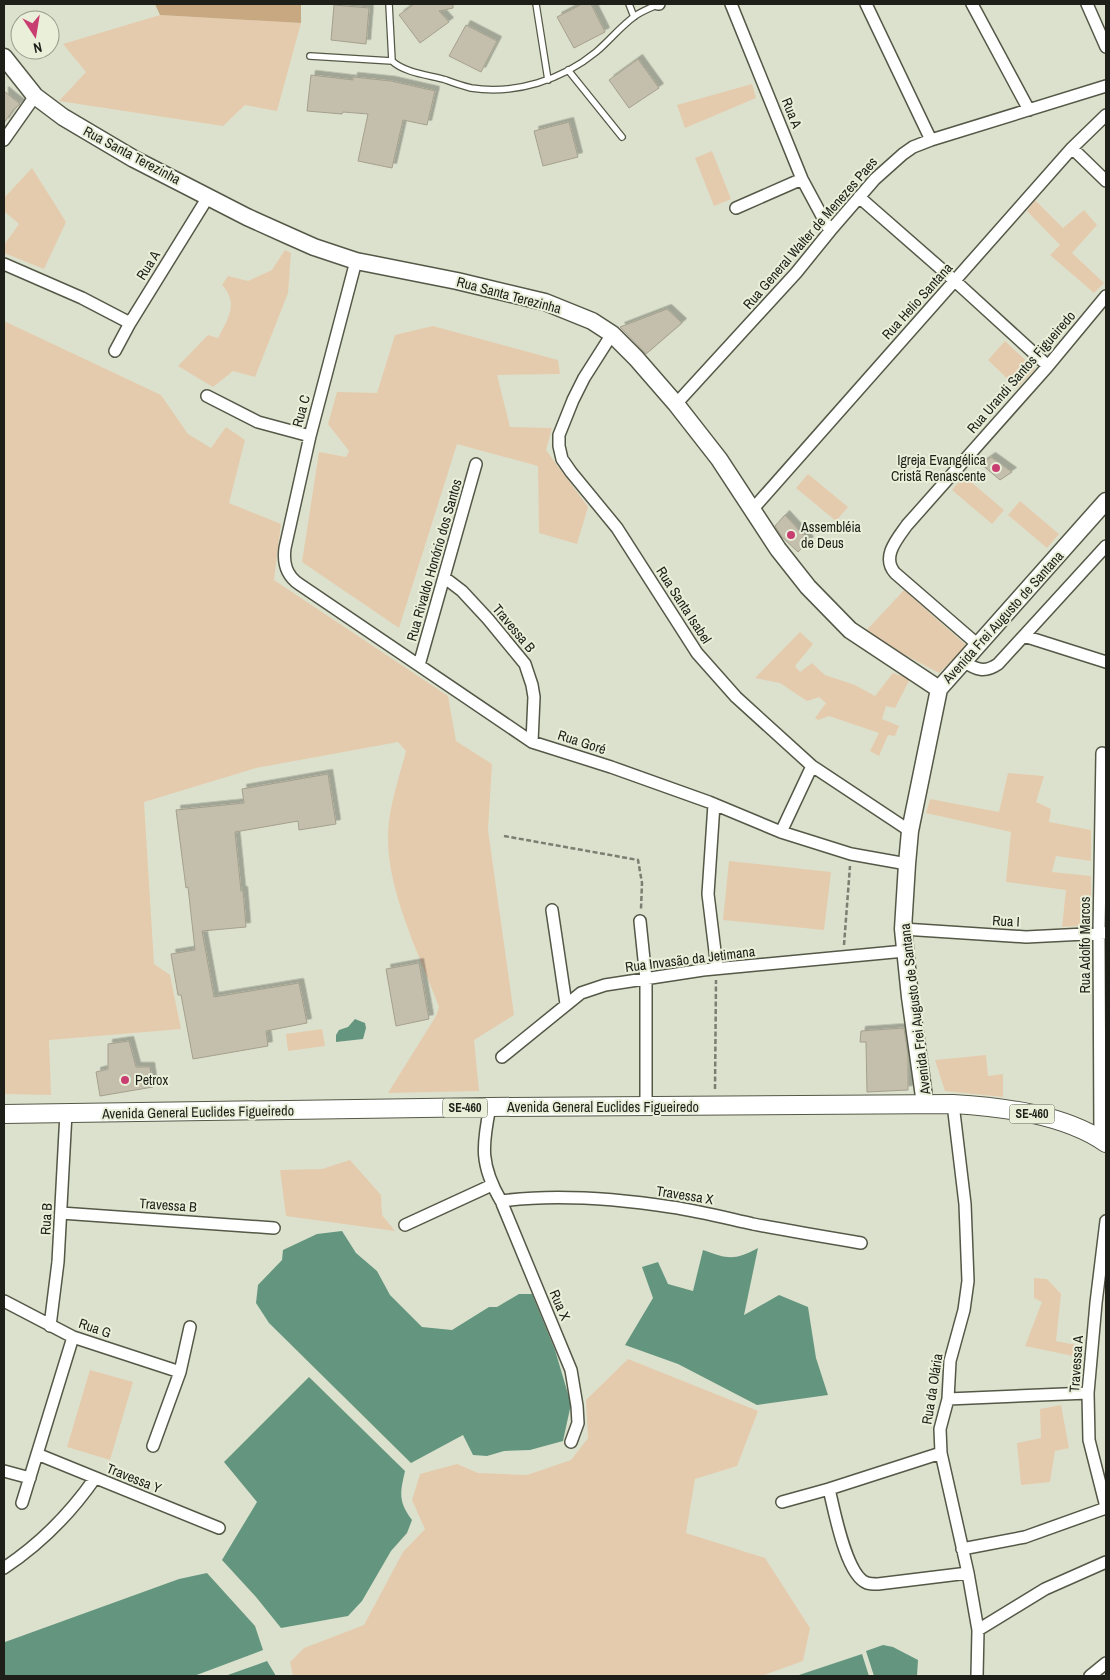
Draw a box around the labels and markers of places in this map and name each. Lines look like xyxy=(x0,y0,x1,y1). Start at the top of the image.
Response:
place label: Igreja Evangélica Cristã Renascente xyxy=(891,451,987,485)
marker: Igreja Evangélica Cristã Renascente xyxy=(990,462,1002,474)
place label: Assembléia de Deus xyxy=(800,518,862,552)
marker: Assembléia de Deus xyxy=(785,529,797,541)
place label: Petrox xyxy=(135,1071,168,1089)
marker: Petrox xyxy=(119,1074,131,1086)

